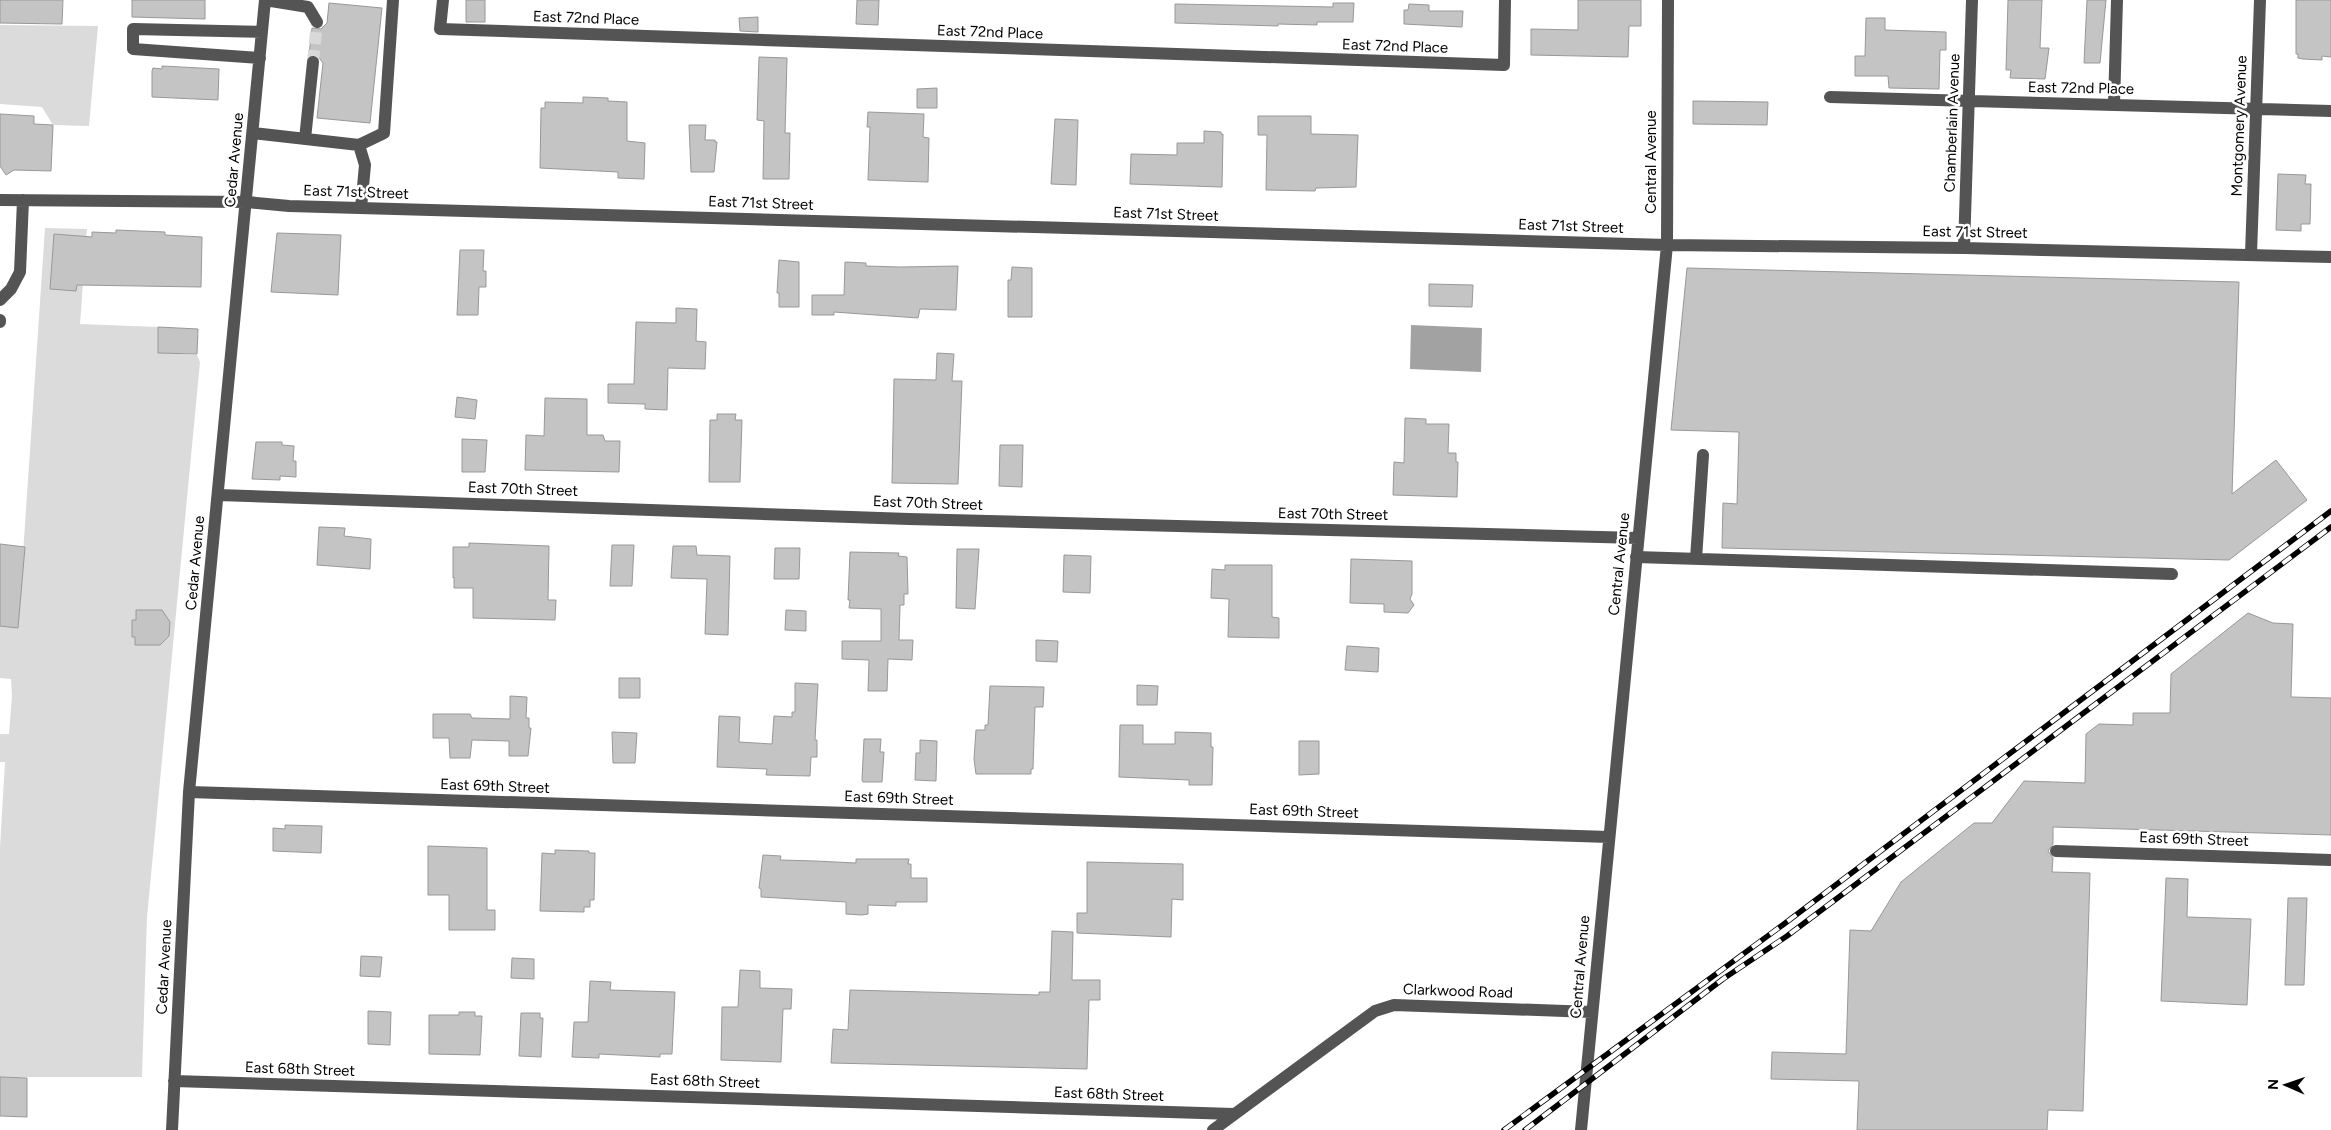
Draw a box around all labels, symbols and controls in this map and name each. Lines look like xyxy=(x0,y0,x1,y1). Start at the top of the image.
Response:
street label: East 72nd Place xyxy=(533,7,639,29)
street label: East 72nd Place xyxy=(937,21,1043,43)
street label: East 72nd Place xyxy=(1342,35,1448,57)
street label: Chamberlain Avenue xyxy=(1941,53,1963,193)
street label: Montgomery Avenue xyxy=(2228,55,2250,197)
street label: East 72nd Place xyxy=(2028,78,2134,98)
street label: Central Avenue xyxy=(1642,110,1660,214)
street label: Cedar Avenue xyxy=(221,112,247,208)
street label: East 71st Street xyxy=(303,181,409,203)
street label: East 71st Street xyxy=(708,192,814,214)
street label: East 71st Street xyxy=(1113,203,1219,225)
street label: East 71st Street xyxy=(1518,215,1624,237)
street label: East 71st Street xyxy=(1922,222,2028,242)
street label: East 70th Street xyxy=(468,478,579,500)
street label: East 70th Street xyxy=(873,492,984,514)
street label: East 70th Street xyxy=(1278,504,1389,524)
street label: Central Avenue xyxy=(1605,512,1633,616)
street label: Cedar Avenue xyxy=(182,515,208,611)
street label: East 69th Street xyxy=(440,775,550,797)
street label: East 69th Street xyxy=(844,787,954,809)
street label: East 69th Street xyxy=(1249,800,1359,822)
street label: East 69th Street xyxy=(2139,828,2249,850)
street label: Central Avenue xyxy=(1567,915,1593,1019)
street label: Cedar Avenue xyxy=(153,919,175,1015)
street label: Clarkwood Road xyxy=(1403,980,1513,1002)
street label: East 68th Street xyxy=(245,1058,356,1080)
north arrow xyxy=(2261,1060,2311,1110)
street label: East 68th Street xyxy=(650,1070,761,1092)
text: N xyxy=(2265,1079,2282,1090)
street label: East 68th Street xyxy=(1054,1083,1165,1105)

